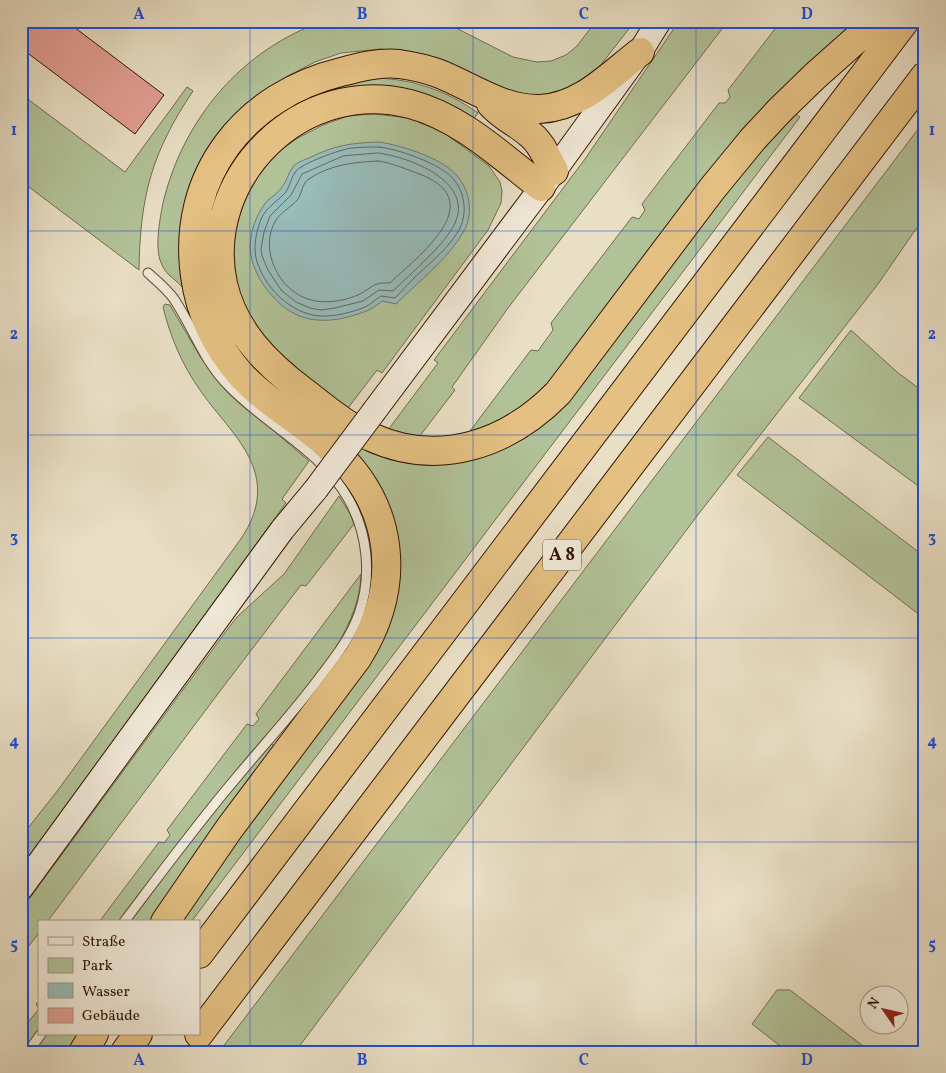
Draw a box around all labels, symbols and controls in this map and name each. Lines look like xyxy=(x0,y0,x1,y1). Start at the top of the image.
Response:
text: A xyxy=(133,4,145,26)
text: B xyxy=(357,4,368,26)
text: C xyxy=(579,4,589,26)
text: D xyxy=(801,4,813,26)
text: 1 xyxy=(11,120,17,142)
text: 1 xyxy=(929,120,935,142)
text: 2 xyxy=(10,324,18,346)
text: 2 xyxy=(928,324,936,346)
text: 3 xyxy=(10,527,18,549)
text: 3 xyxy=(928,527,936,549)
road number: A 8 xyxy=(543,540,581,570)
text: 4 xyxy=(9,731,19,753)
text: 4 xyxy=(927,731,937,753)
legend xyxy=(38,920,200,1036)
text: Straße xyxy=(82,932,125,953)
text: 5 xyxy=(10,934,18,956)
text: 5 xyxy=(928,934,936,956)
text: Park xyxy=(82,956,113,977)
text: Wasser xyxy=(82,982,130,1003)
north arrow xyxy=(858,986,908,1036)
text: N xyxy=(864,994,885,1013)
text: Gebäude xyxy=(82,1006,140,1027)
text: A xyxy=(133,1050,145,1072)
text: B xyxy=(357,1050,368,1072)
text: C xyxy=(579,1050,589,1072)
text: D xyxy=(801,1050,813,1072)

